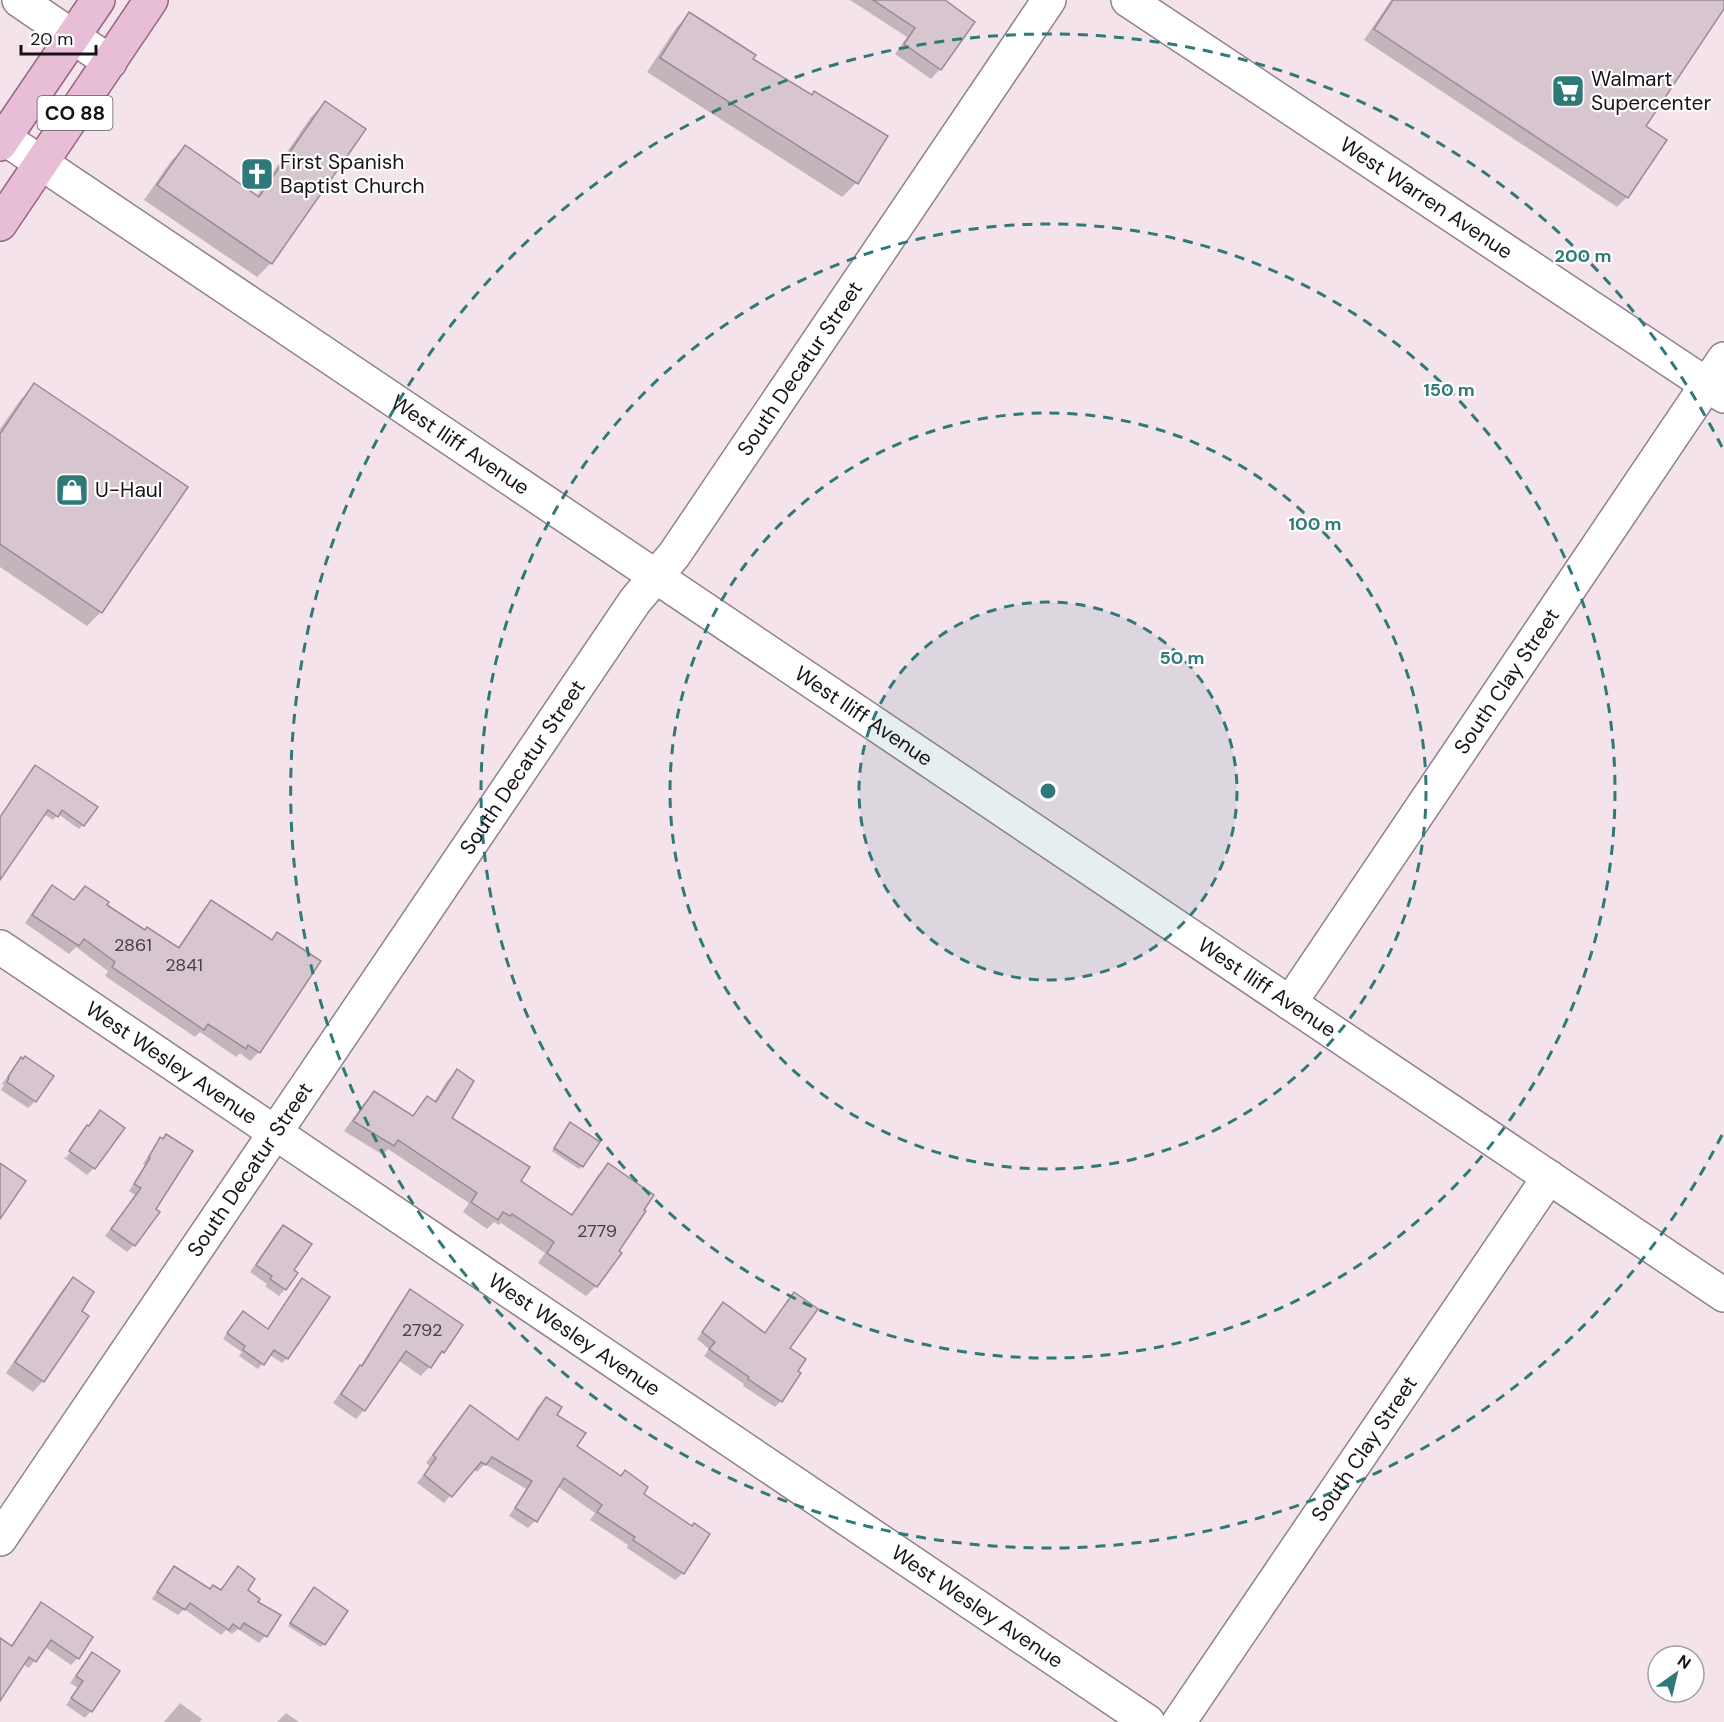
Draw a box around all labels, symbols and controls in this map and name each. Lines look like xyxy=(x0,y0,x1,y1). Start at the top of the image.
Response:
scale bar xyxy=(21,18,96,56)
text: 20 m xyxy=(30,27,73,51)
place label: Walmart Supercenter xyxy=(1591,65,1712,117)
supermarket icon: Walmart Supercenter xyxy=(1550,73,1586,109)
road number: CO 88 xyxy=(38,96,112,130)
street label: West Warren Avenue xyxy=(1334,131,1518,266)
place label: First Spanish Baptist Church xyxy=(280,148,425,200)
church icon: First Spanish Baptist Church xyxy=(239,156,275,192)
text: 200 m xyxy=(1555,244,1611,268)
street label: South Decatur Street xyxy=(731,276,869,462)
text: 150 m xyxy=(1423,378,1475,402)
street label: West Iliff Avenue xyxy=(386,388,535,502)
shop icon: U-Haul xyxy=(54,472,90,508)
place label: U-Haul xyxy=(95,476,163,504)
text: 100 m xyxy=(1288,512,1342,536)
street label: South Clay Street xyxy=(1448,603,1566,760)
text: 50 m xyxy=(1159,646,1205,670)
street label: West Iliff Avenue xyxy=(789,660,938,773)
street label: South Decatur Street xyxy=(453,674,592,860)
centre of rings xyxy=(1038,781,1058,801)
street label: West Iliff Avenue xyxy=(1192,931,1342,1044)
house number: 2861 xyxy=(114,933,152,957)
house number: 2841 xyxy=(165,953,203,977)
street label: West Wesley Avenue xyxy=(80,995,263,1131)
street label: South Decatur Street xyxy=(181,1077,319,1263)
house number: 2779 xyxy=(577,1219,617,1243)
street label: West Wesley Avenue xyxy=(483,1267,666,1403)
house number: 2792 xyxy=(402,1318,442,1342)
street label: South Clay Street xyxy=(1305,1371,1424,1527)
street label: West Wesley Avenue xyxy=(886,1539,1069,1675)
north arrow xyxy=(1646,1644,1706,1704)
text: N xyxy=(1673,1650,1695,1674)

